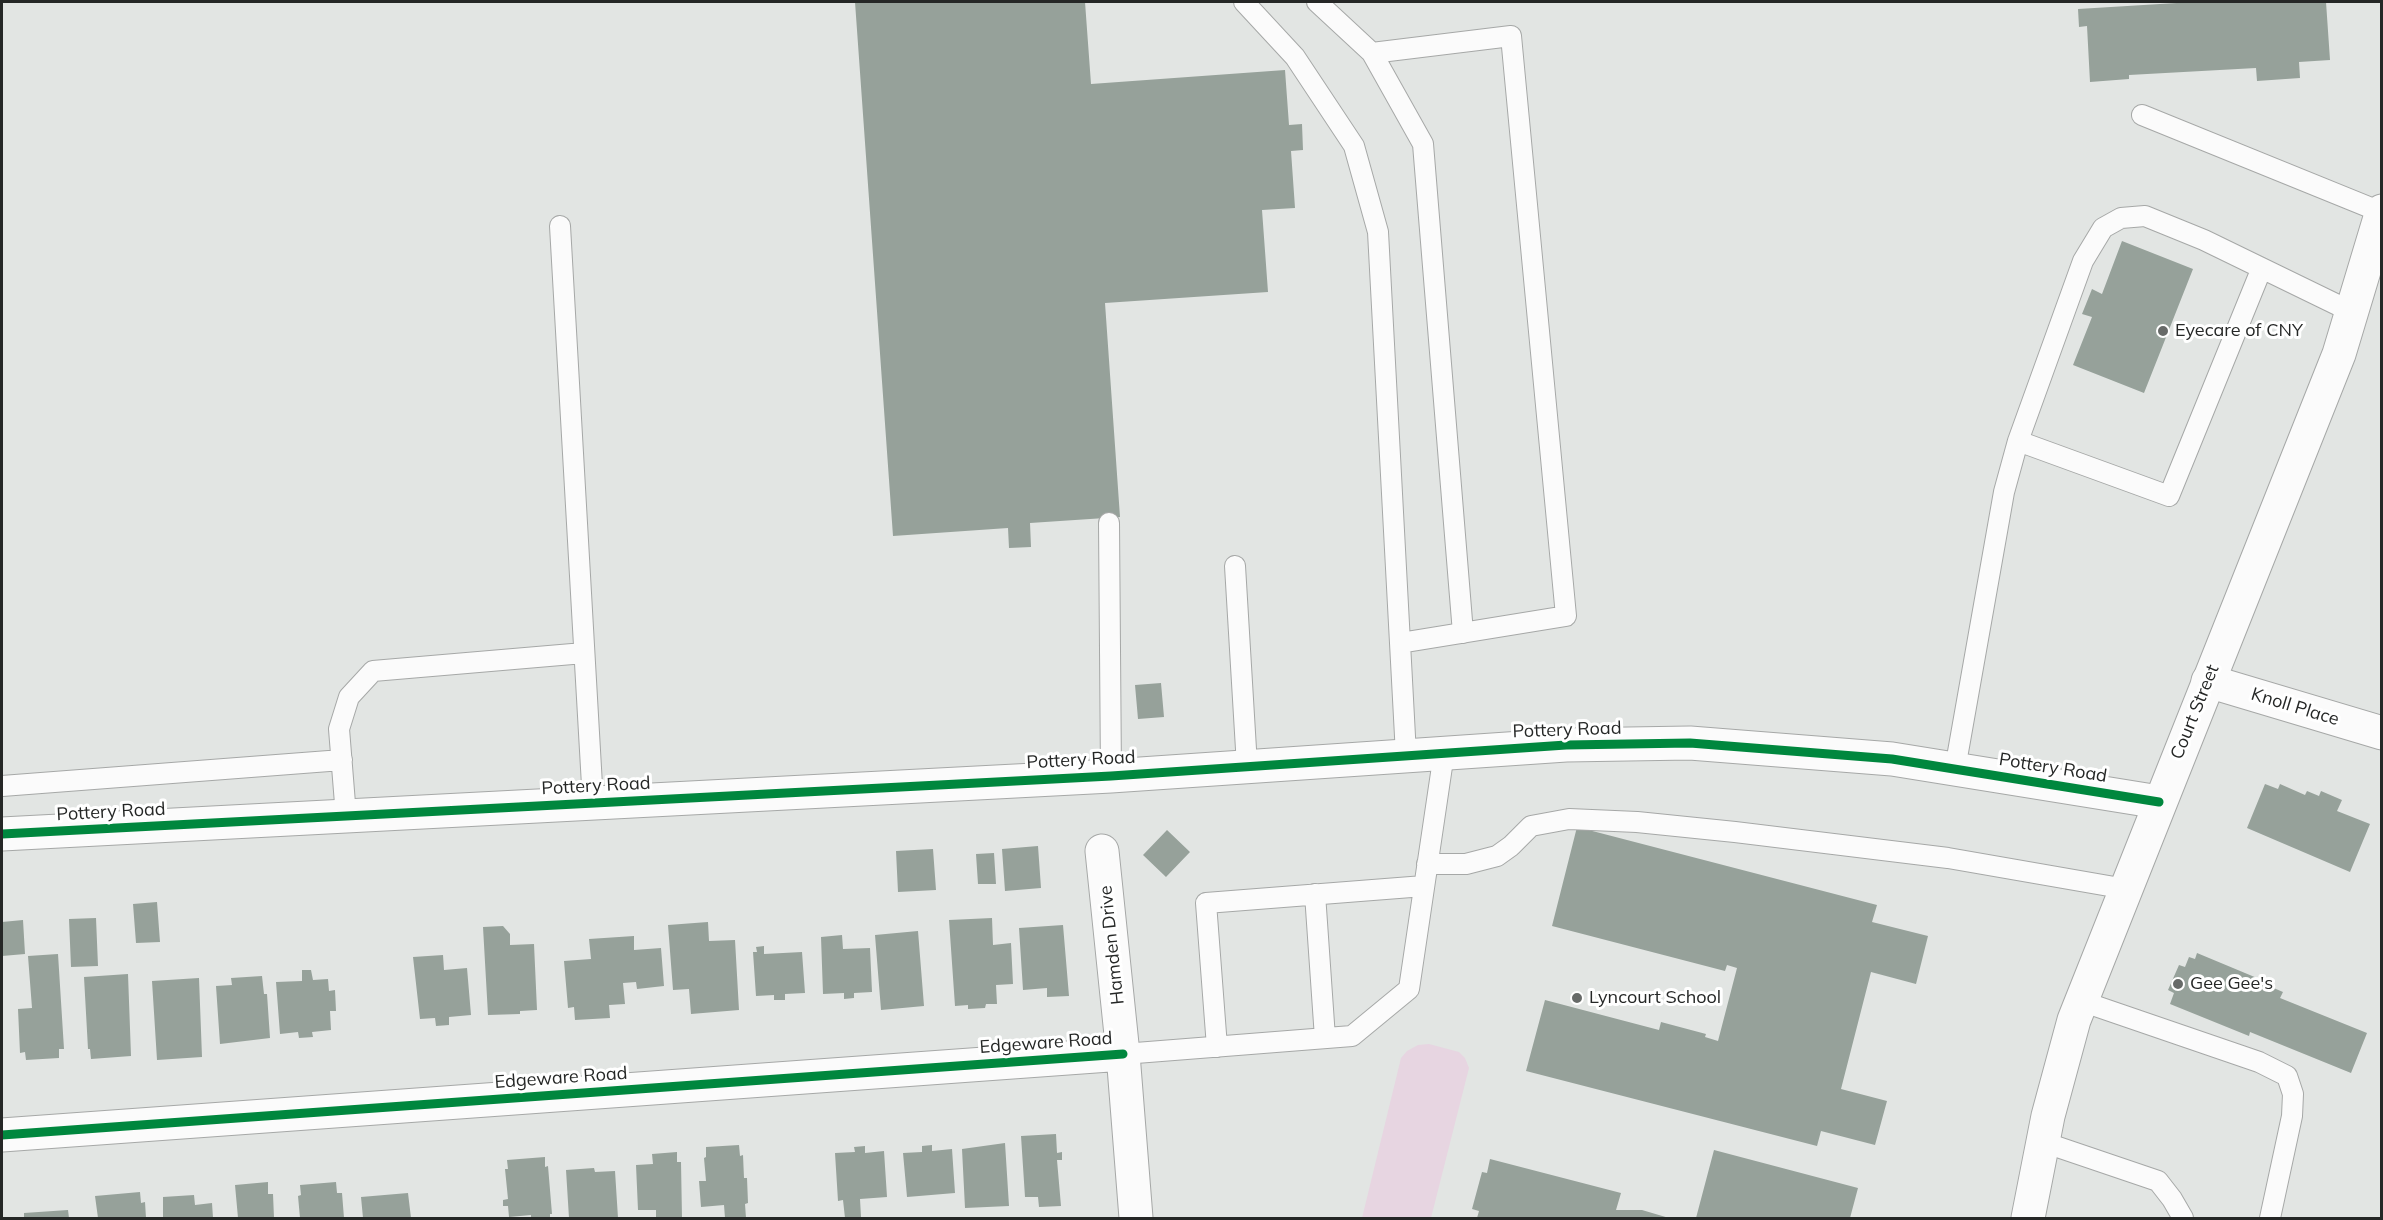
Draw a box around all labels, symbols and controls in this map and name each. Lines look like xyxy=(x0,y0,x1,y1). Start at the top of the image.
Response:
place label: Eyecare of CNY xyxy=(2175,320,2303,342)
marker: Eyecare of CNY xyxy=(2156,324,2170,338)
street label: Court Street xyxy=(2166,662,2224,762)
street label: Knoll Place xyxy=(2248,683,2342,731)
street label: Pottery Road xyxy=(1512,717,1622,743)
street label: Pottery Road xyxy=(1026,746,1136,774)
street label: Pottery Road xyxy=(1997,749,2109,787)
street label: Pottery Road xyxy=(541,772,651,800)
street label: Pottery Road xyxy=(56,798,166,826)
street label: Hamden Drive xyxy=(1095,884,1129,1006)
place label: Gee Gee's xyxy=(2190,973,2273,995)
marker: Gee Gee's xyxy=(2171,977,2185,991)
place label: Lyncourt School xyxy=(1589,987,1721,1009)
marker: Lyncourt School xyxy=(1570,991,1584,1005)
street label: Edgeware Road xyxy=(979,1028,1113,1058)
street label: Edgeware Road xyxy=(494,1063,628,1093)

